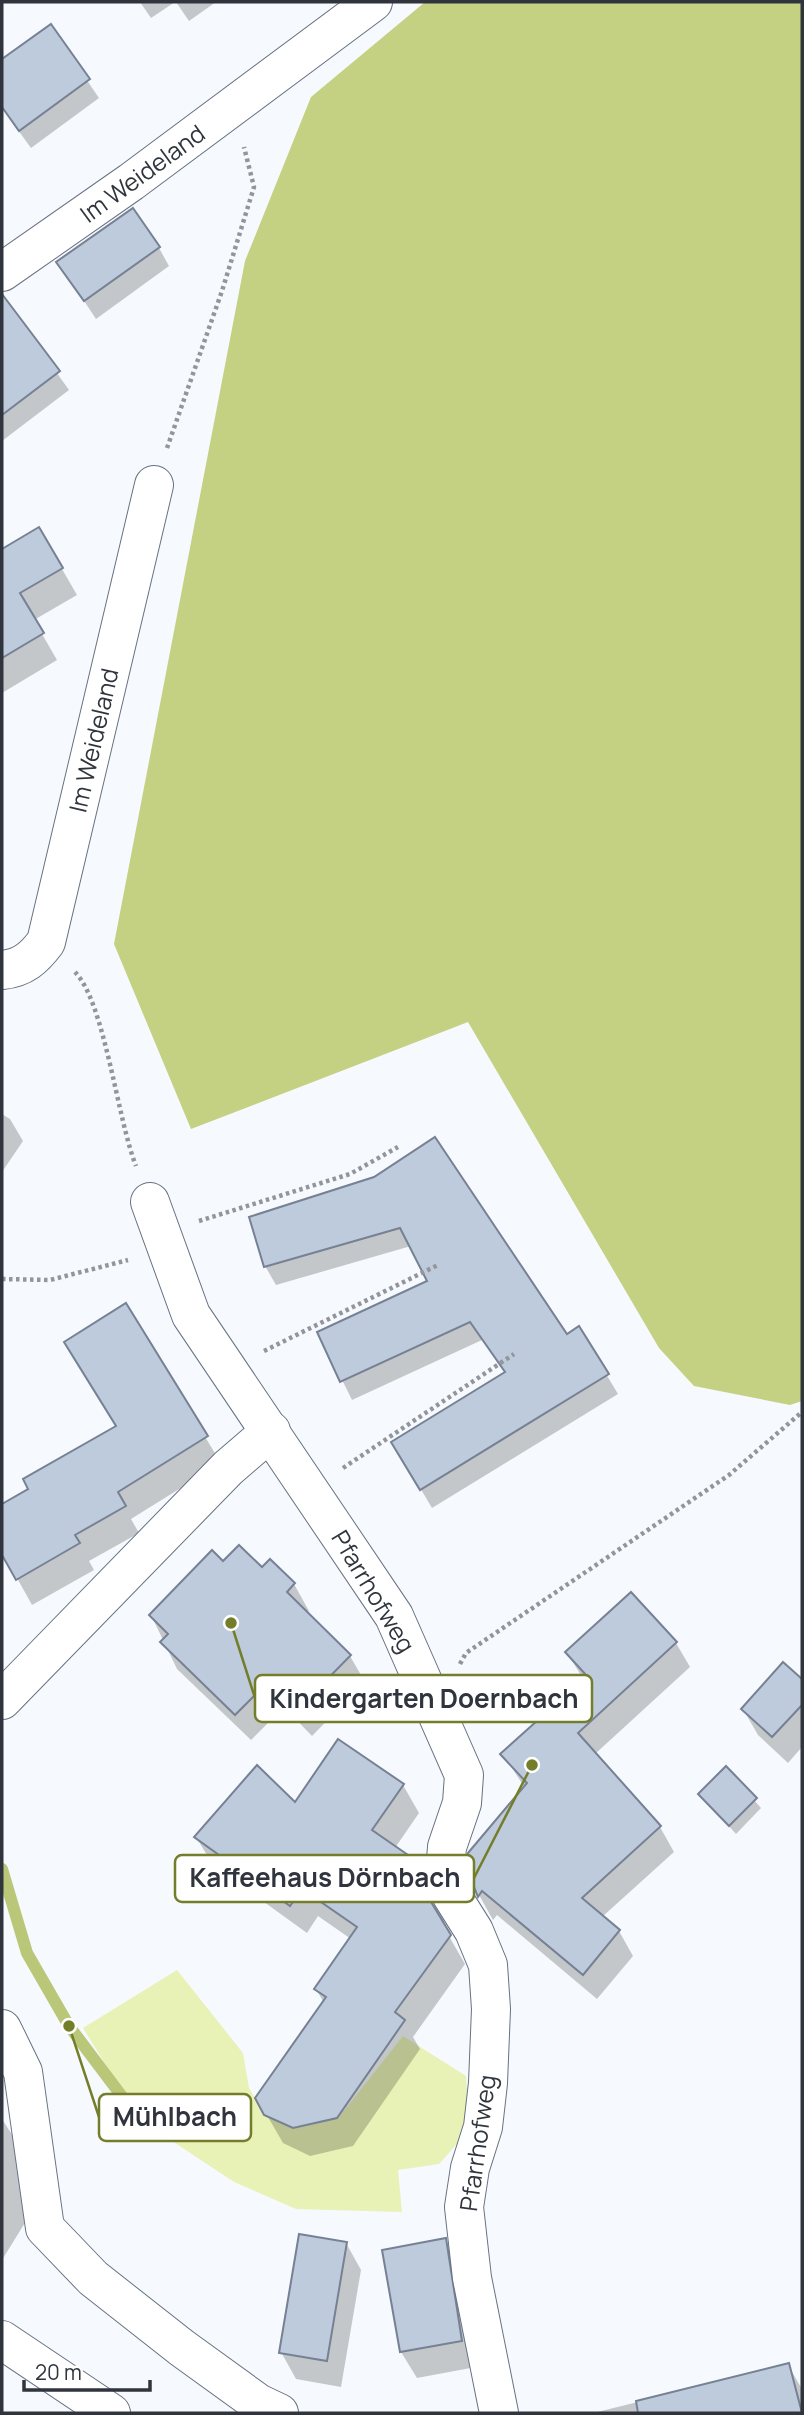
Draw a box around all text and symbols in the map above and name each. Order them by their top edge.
street label: Im Weideland [73,116,211,230]
street label: Im Weideland [60,665,126,815]
street label: Pfarrhofweg [324,1524,424,1658]
callout: Kindergarten Doernbach [255,1675,592,1722]
text: Kindergarten Doernbach [269,1680,579,1716]
callout: Kaffeehaus Dörnbach [175,1855,474,1902]
text: Kaffeehaus Dörnbach [189,1859,461,1895]
street label: Pfarrhofweg [451,2073,503,2213]
callout: Mühlbach [99,2094,251,2141]
text: Mühlbach [113,2098,237,2134]
scale bar [24,2348,150,2392]
text: 20 m [35,2358,82,2386]

